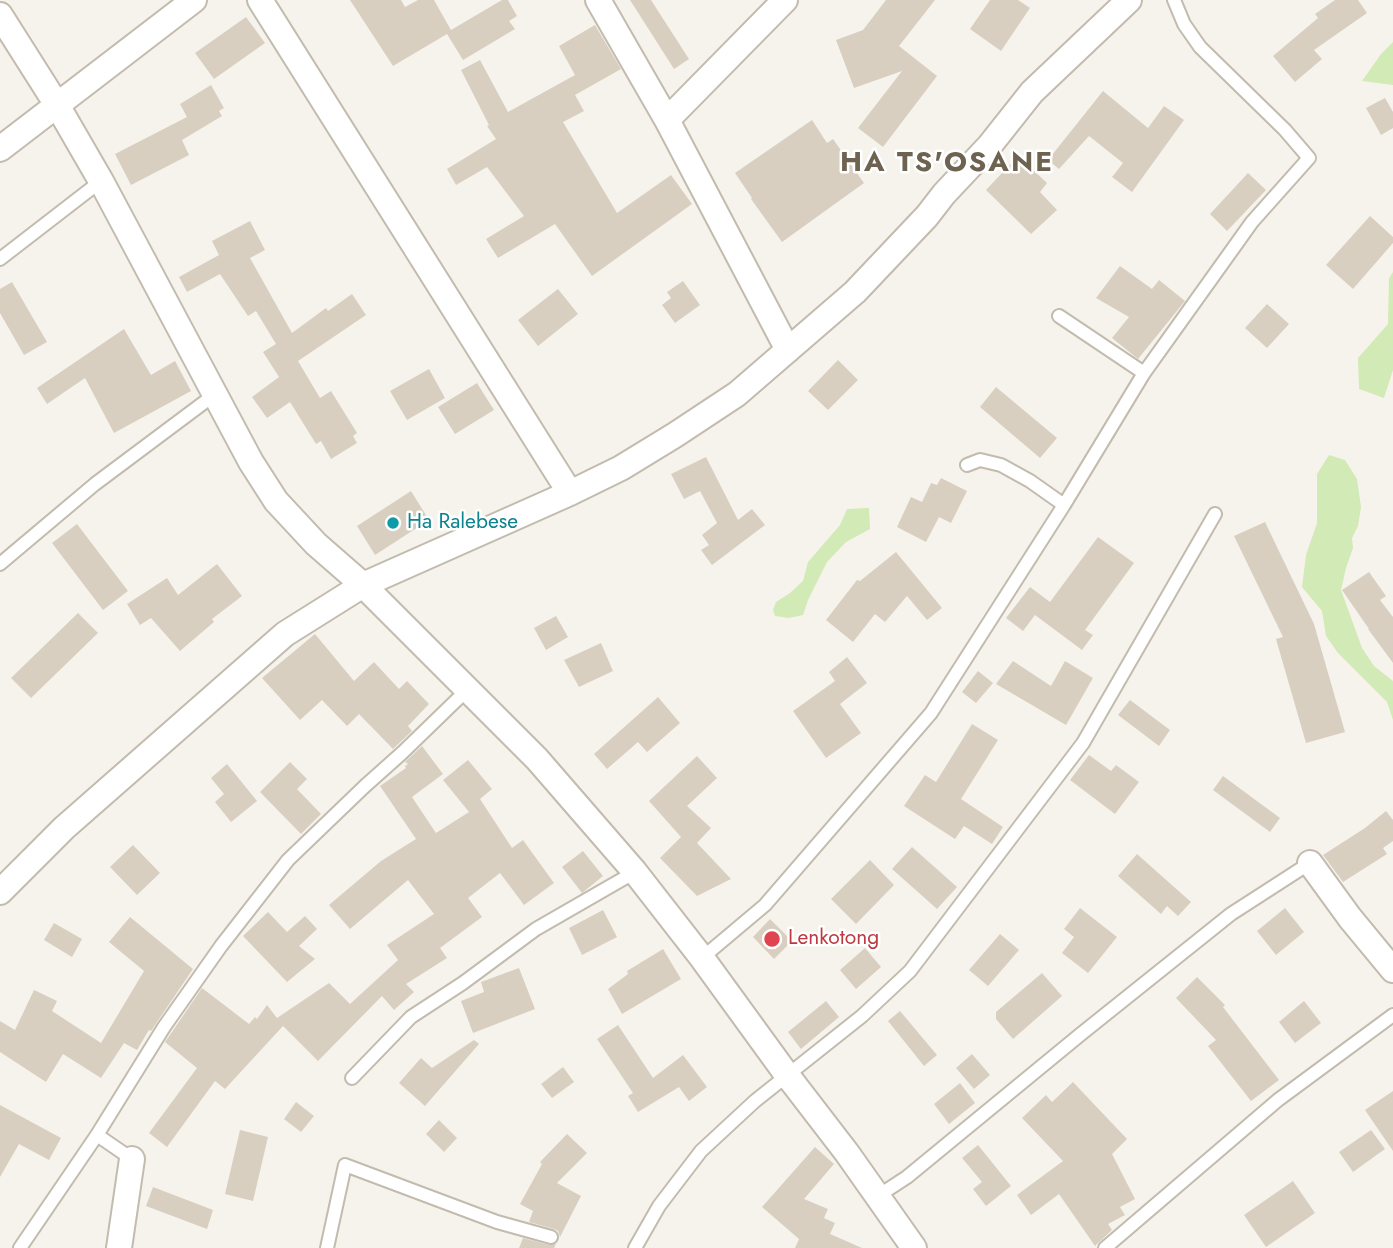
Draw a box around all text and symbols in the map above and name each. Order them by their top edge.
district label: HA TS'OSANE [841,147,1053,181]
place label: Ha Ralebese [407,510,518,536]
marker: Ha Ralebese [385,515,401,531]
place label: Lenkotong [788,926,879,952]
marker: Lenkotong [762,929,782,949]

